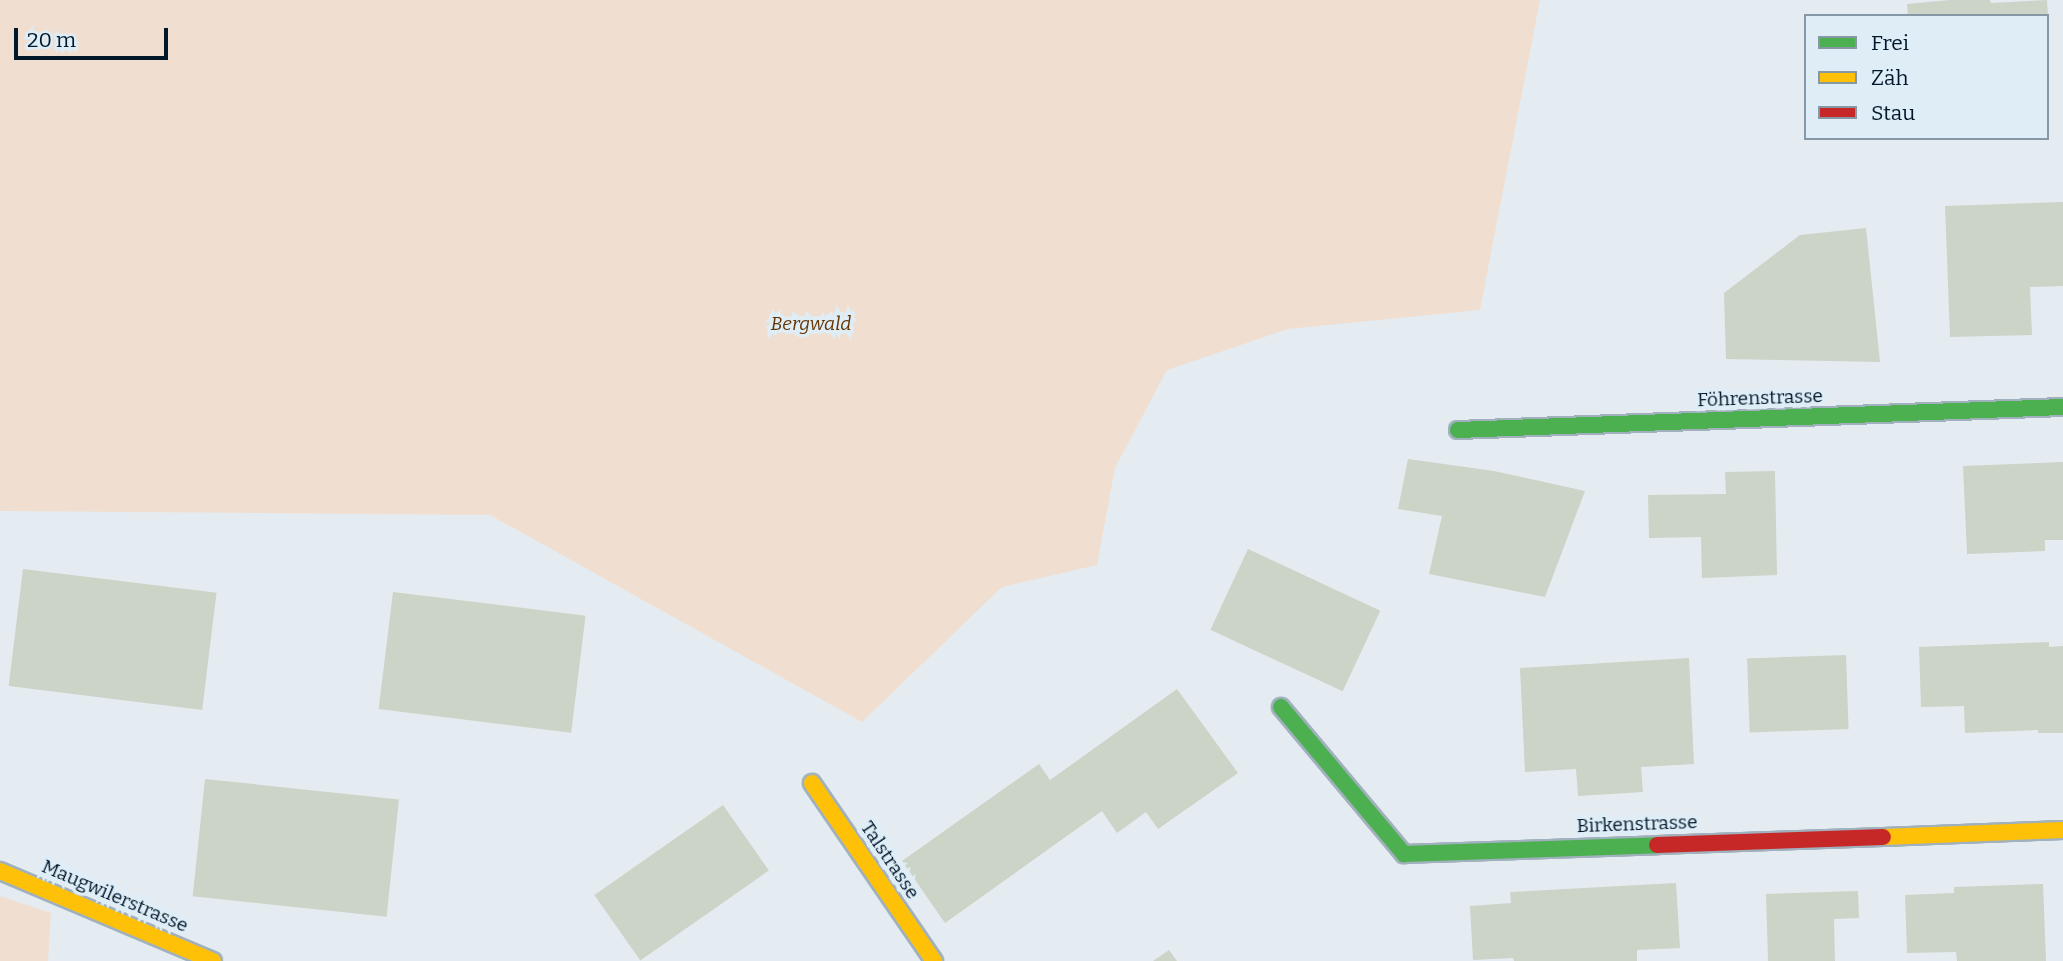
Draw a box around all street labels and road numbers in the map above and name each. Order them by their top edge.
street label: Föhrenstrasse [1697,384,1823,412]
street label: Birkenstrasse [1576,810,1698,838]
street label: Talstrasse [856,817,924,903]
street label: Maugwilerstrasse [38,855,192,937]

